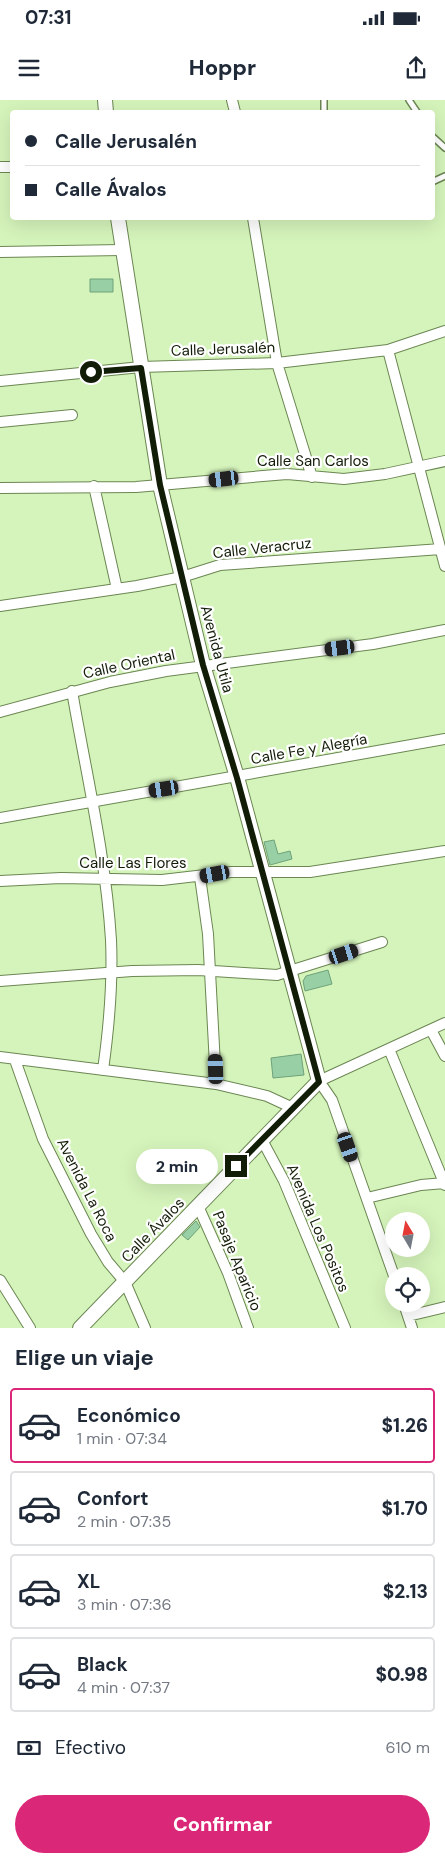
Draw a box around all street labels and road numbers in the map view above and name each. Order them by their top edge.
street label: Calle Jerusalén [170,337,276,361]
street label: Calle San Carlos [257,451,369,471]
street label: Calle Veracruz [212,533,312,563]
street label: Avenida Utila [196,603,238,695]
street label: Calle Oriental [81,645,177,683]
street label: Calle Fe y Alegría [249,729,369,769]
street label: Calle Las Flores [79,853,187,873]
street label: Avenida La Roca [52,1135,122,1245]
street label: Avenida Los Positos [282,1161,354,1295]
street label: Calle Ávalos [117,1193,189,1267]
street label: Pasaje Aparicio [208,1208,266,1314]

